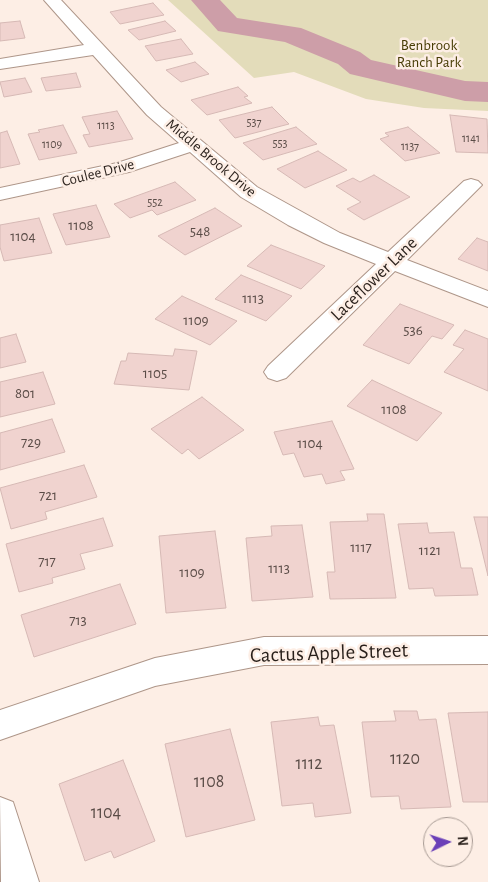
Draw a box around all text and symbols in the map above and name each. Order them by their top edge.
park label: Benbrook Ranch Park [397,36,461,71]
street label: Middle Brook Drive [162,115,260,201]
house number: 537 [247,115,261,129]
house number: 1113 [97,118,115,132]
house number: 1141 [462,131,480,145]
house number: 553 [273,136,287,150]
house number: 1109 [42,137,62,151]
house number: 1137 [401,139,419,153]
street label: Coulee Drive [60,155,136,191]
house number: 552 [147,195,163,209]
house number: 1108 [68,216,94,234]
house number: 548 [190,222,210,240]
house number: 1104 [10,227,36,245]
street label: Laceflower Lane [326,232,422,326]
house number: 1113 [242,289,264,307]
house number: 1109 [183,311,209,329]
house number: 536 [403,321,423,339]
house number: 1105 [143,364,167,382]
house number: 801 [15,384,35,402]
house number: 1108 [381,400,407,418]
house number: 729 [21,433,41,451]
house number: 1104 [297,434,323,452]
house number: 721 [39,486,57,504]
house number: 1117 [350,538,372,556]
house number: 1121 [419,541,441,559]
house number: 717 [38,552,56,570]
house number: 1113 [268,559,290,577]
house number: 1109 [179,563,205,581]
house number: 713 [69,611,87,629]
street label: Cactus Apple Street [250,638,408,668]
house number: 1120 [390,748,420,770]
house number: 1112 [296,753,322,775]
house number: 1108 [194,771,224,793]
house number: 1104 [91,802,121,824]
north arrow [423,817,473,867]
text: N [455,836,469,846]

